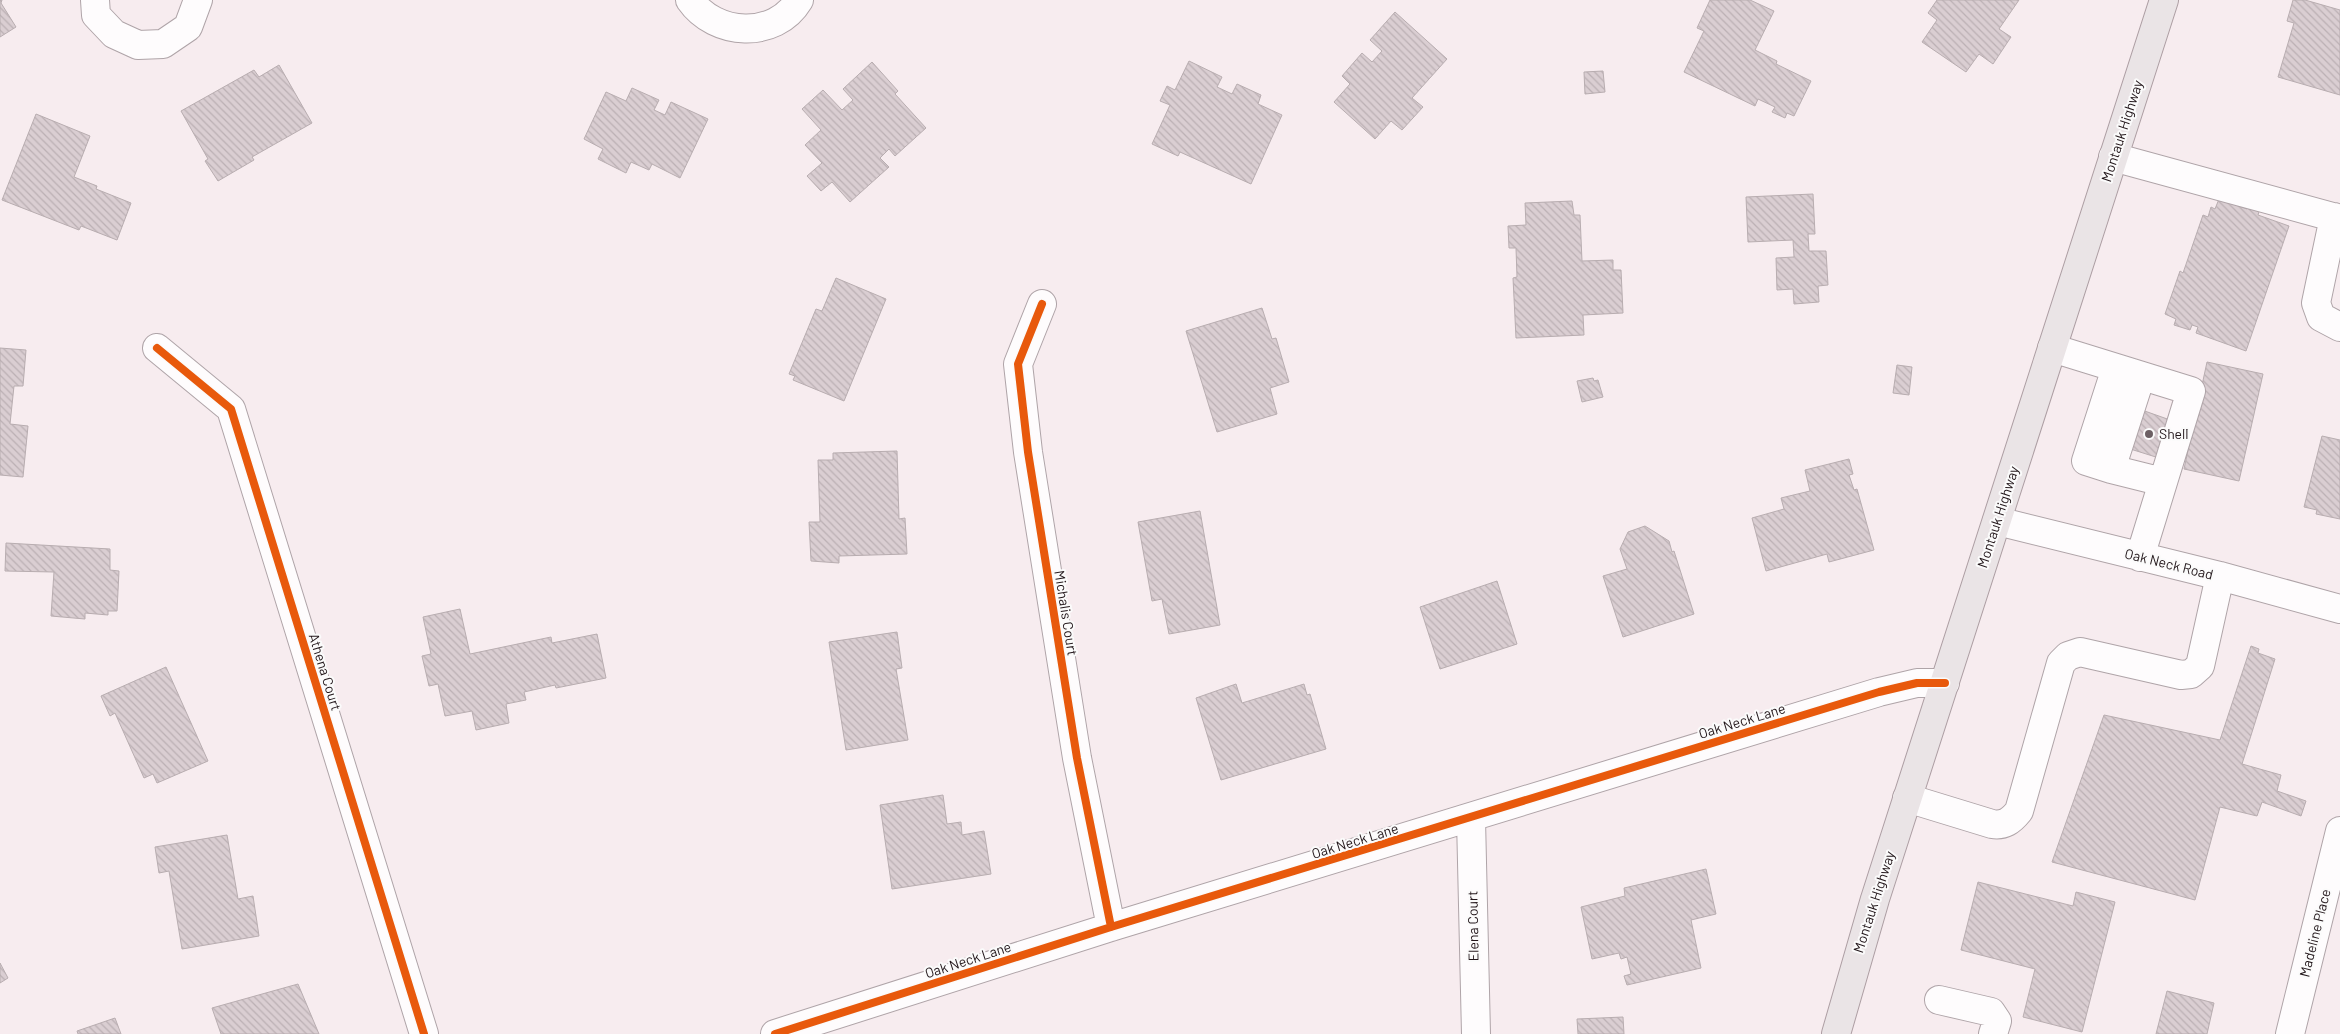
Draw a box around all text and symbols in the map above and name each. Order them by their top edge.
street label: Montauk Highway [2097,77,2146,184]
place label: Shell [2159,425,2189,442]
marker: Shell [2143,428,2155,440]
street label: Montauk Highway [1973,463,2022,570]
street label: Oak Neck Road [2123,544,2215,583]
street label: Michalis Court [1051,569,1082,657]
street label: Athena Court [306,631,345,713]
street label: Oak Neck Lane [1697,699,1787,742]
street label: Oak Neck Lane [1310,819,1400,862]
street label: Montauk Highway [1849,848,1898,955]
street label: Madeline Place [2295,887,2334,979]
street label: Elena Court [1463,891,1482,961]
street label: Oak Neck Lane [923,938,1013,981]

